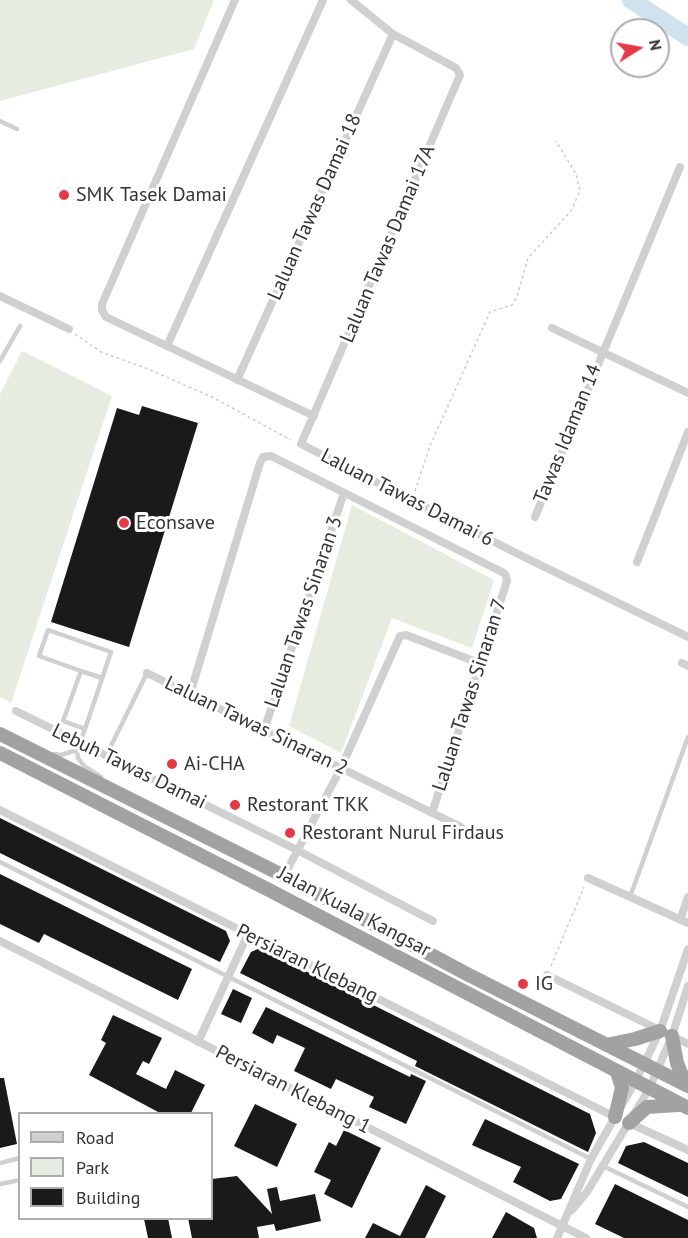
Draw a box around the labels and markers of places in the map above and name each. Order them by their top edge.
place label: SMK Tasek Damai [76,183,227,207]
marker: SMK Tasek Damai [57,188,71,202]
place label: Econsave [136,511,215,535]
marker: Econsave [117,516,131,530]
place label: Ai-CHA [184,752,245,776]
marker: Ai-CHA [165,757,179,771]
place label: Restorant TKK [247,793,369,817]
marker: Restorant TKK [228,798,242,812]
place label: Restorant Nurul Firdaus [302,821,504,845]
marker: Restorant Nurul Firdaus [283,826,297,840]
place label: IG [535,972,553,996]
marker: IG [516,977,530,991]

